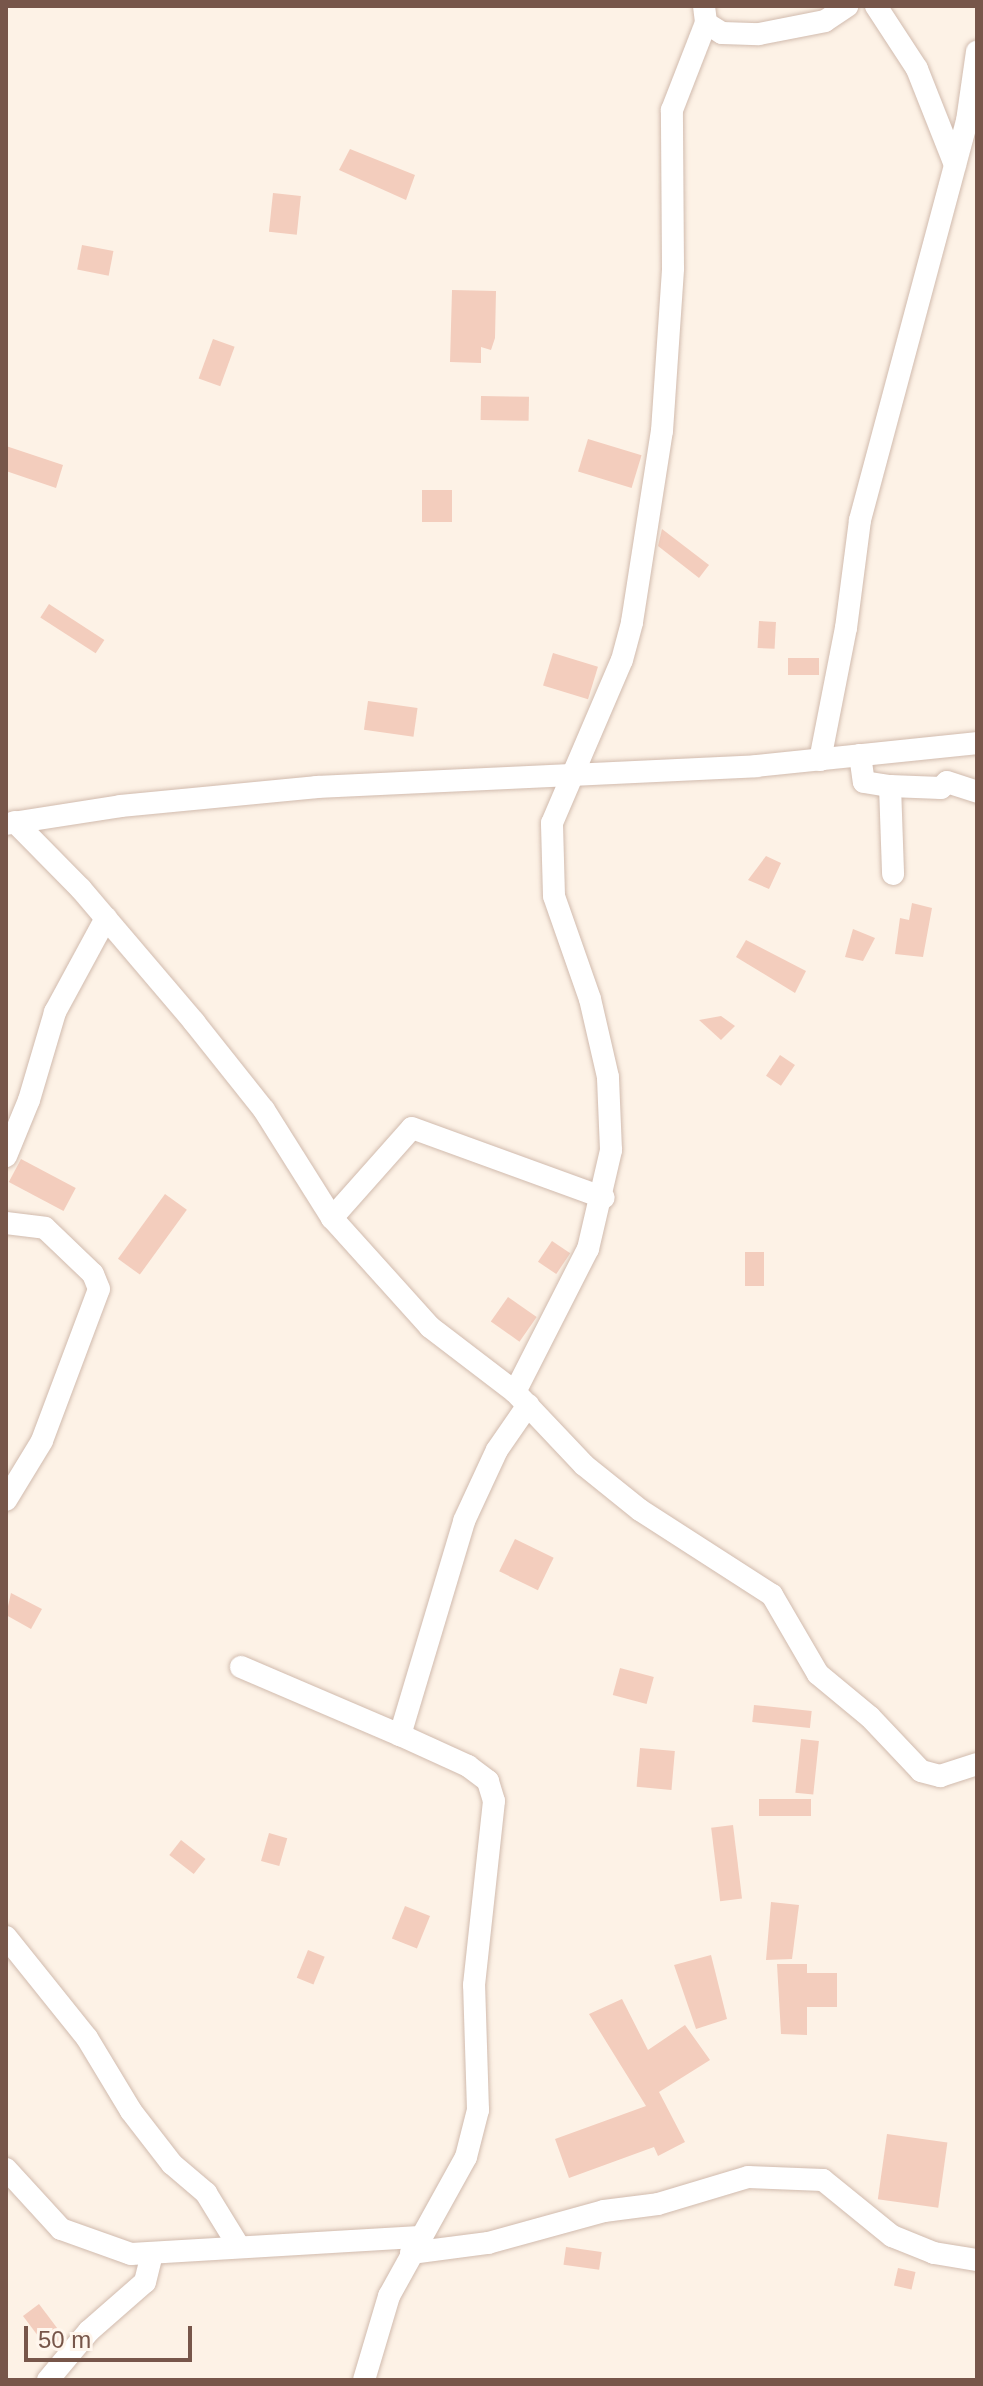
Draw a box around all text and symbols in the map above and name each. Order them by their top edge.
scale bar [28,2310,196,2360]
text: 50 m [38,2326,91,2353]

